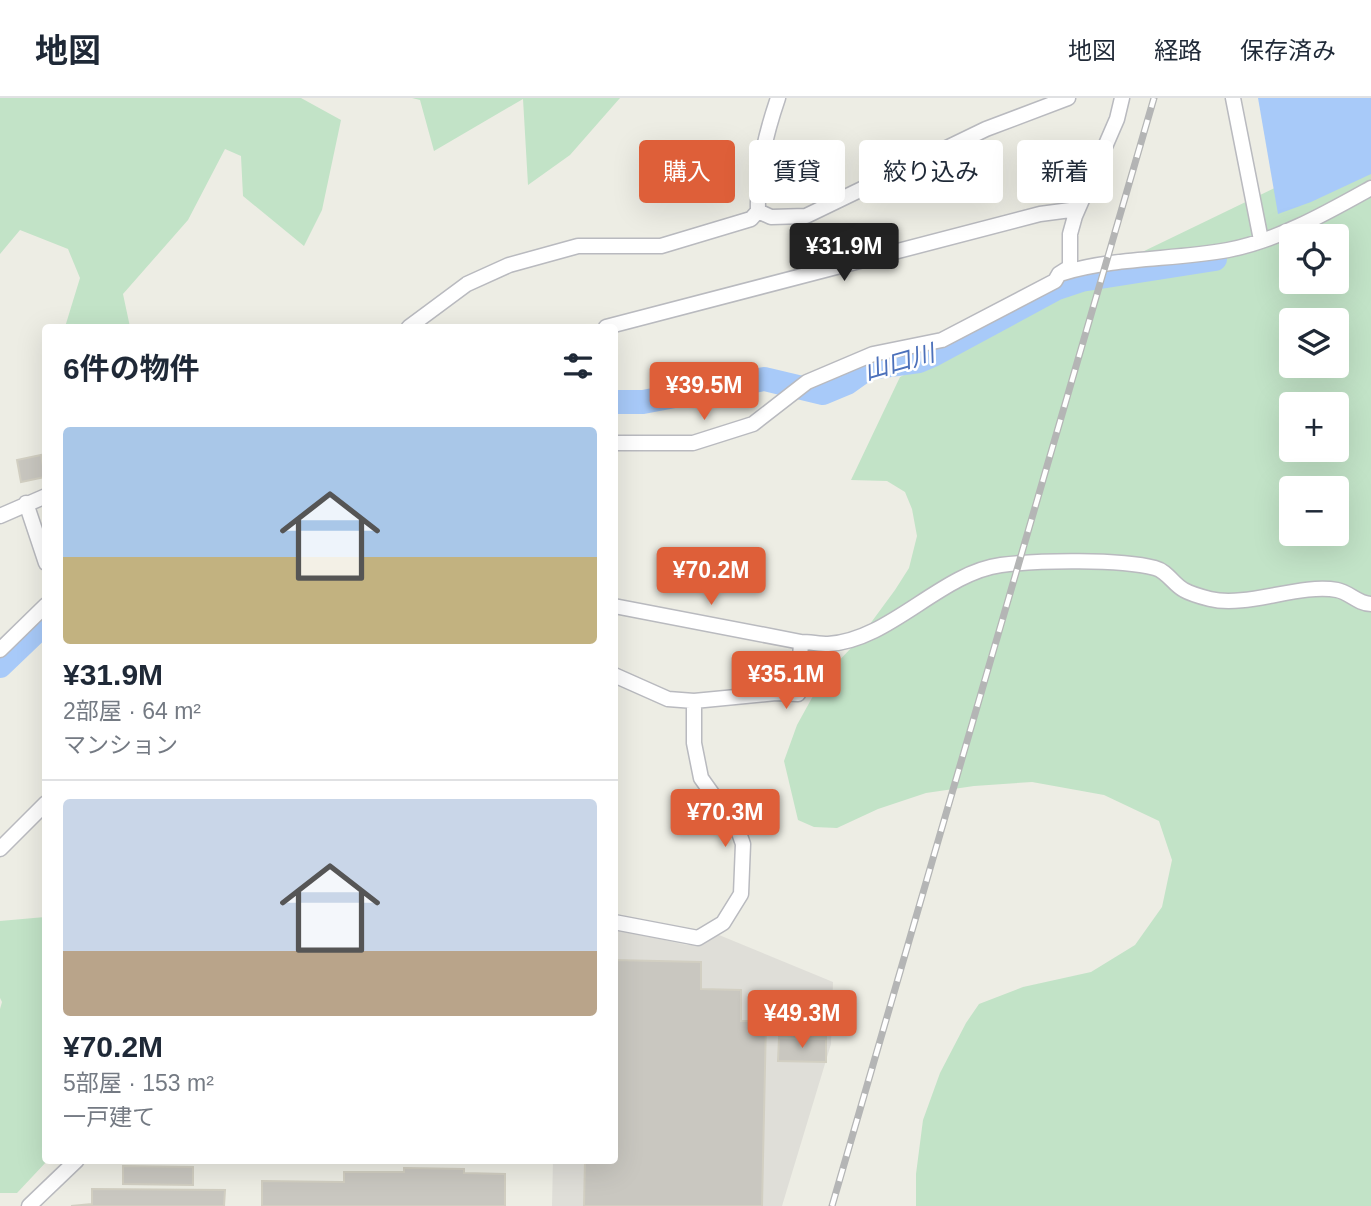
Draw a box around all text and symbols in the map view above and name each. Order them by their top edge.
text: 地図 [35,32,101,69]
text: 地図 [1068,37,1116,64]
text: 経路 [1154,37,1202,64]
text: 保存済み [1240,37,1336,64]
chip: 購入 [639,140,735,203]
chip: 賃貸 [749,140,845,203]
chip: 絞り込み [859,140,1003,203]
chip: 新着 [1017,140,1113,203]
pin: ¥31.9M [787,223,901,283]
map controls [1279,224,1349,546]
button: locate [1279,224,1349,294]
text: ¥31.9M [806,233,882,259]
button: layers [1279,308,1349,378]
water label: 山口川 [861,338,940,385]
icon: filters [559,347,597,385]
text: 6件の物件 [63,352,200,385]
pin: ¥39.5M [647,362,761,422]
text: ¥39.5M [666,372,742,398]
button: + [1279,392,1349,462]
icon: home [267,473,393,599]
button: − [1279,476,1349,546]
pin: ¥70.2M [654,547,768,607]
text: ¥70.2M [673,557,749,583]
pin: ¥35.1M [729,652,843,711]
text: ¥31.9M [63,658,163,691]
text: ¥35.1M [748,661,824,687]
text: 2部屋 · 64 m² [63,698,201,724]
text: マンション [63,732,178,758]
pin: ¥70.3M [668,790,782,849]
text: ¥70.3M [687,799,763,825]
icon: home [267,845,393,971]
pin: ¥49.3M [745,990,859,1050]
text: ¥49.3M [764,1000,840,1026]
text: ¥70.2M [63,1030,163,1063]
text: 5部屋 · 153 m² [63,1070,214,1096]
text: 一戸建て [63,1104,155,1130]

